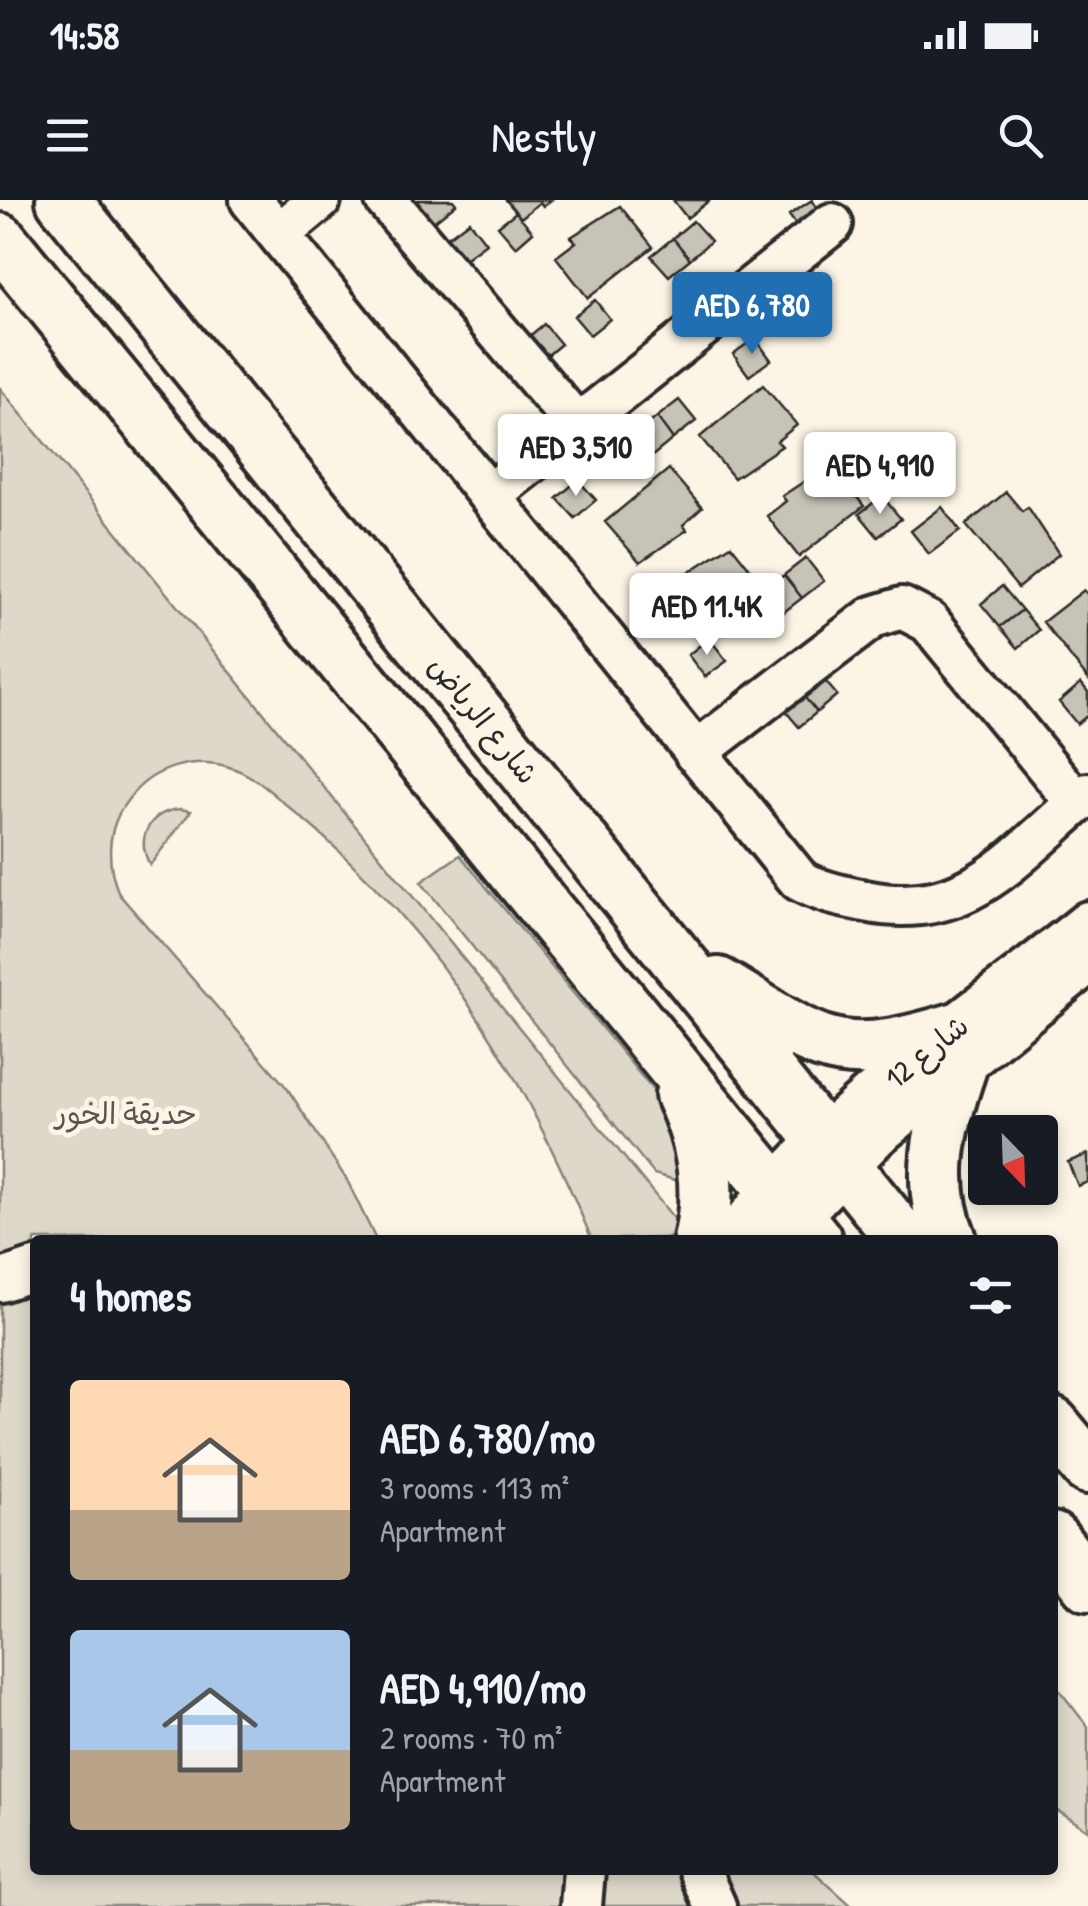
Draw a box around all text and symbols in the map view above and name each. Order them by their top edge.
text: 14:58 [50,9,119,61]
text: Nestly [491,105,597,166]
icon: menu [40,108,95,163]
icon: search [993,108,1048,163]
pin: AED 6,780 [638,272,866,357]
text: AED 6,780 [694,283,810,326]
pin: AED 3,510 [462,414,690,499]
text: AED 3,510 [520,425,632,468]
pin: AED 4,910 [766,432,994,517]
text: AED 4,910 [826,443,934,486]
pin: AED 11.4K [593,573,821,658]
text: AED 11.4K [651,584,763,627]
street label: شارع الرياض [418,647,548,793]
street label: شارع 12 [876,1005,978,1099]
park label: حديقة الخور [52,1093,197,1133]
north arrow [968,1115,1058,1205]
map controls [968,1115,1058,1205]
text: 4 homes [70,1267,191,1324]
icon: filters [963,1268,1018,1323]
text: AED 6,780/mo [380,1409,595,1466]
icon: home [150,1420,270,1540]
text: 3 rooms · 113 m² [380,1466,569,1509]
text: Apartment [380,1509,505,1552]
text: AED 4,910/mo [380,1659,586,1716]
icon: home [150,1670,270,1790]
text: 2 rooms · 70 m² [380,1716,562,1759]
text: Apartment [380,1759,505,1802]

